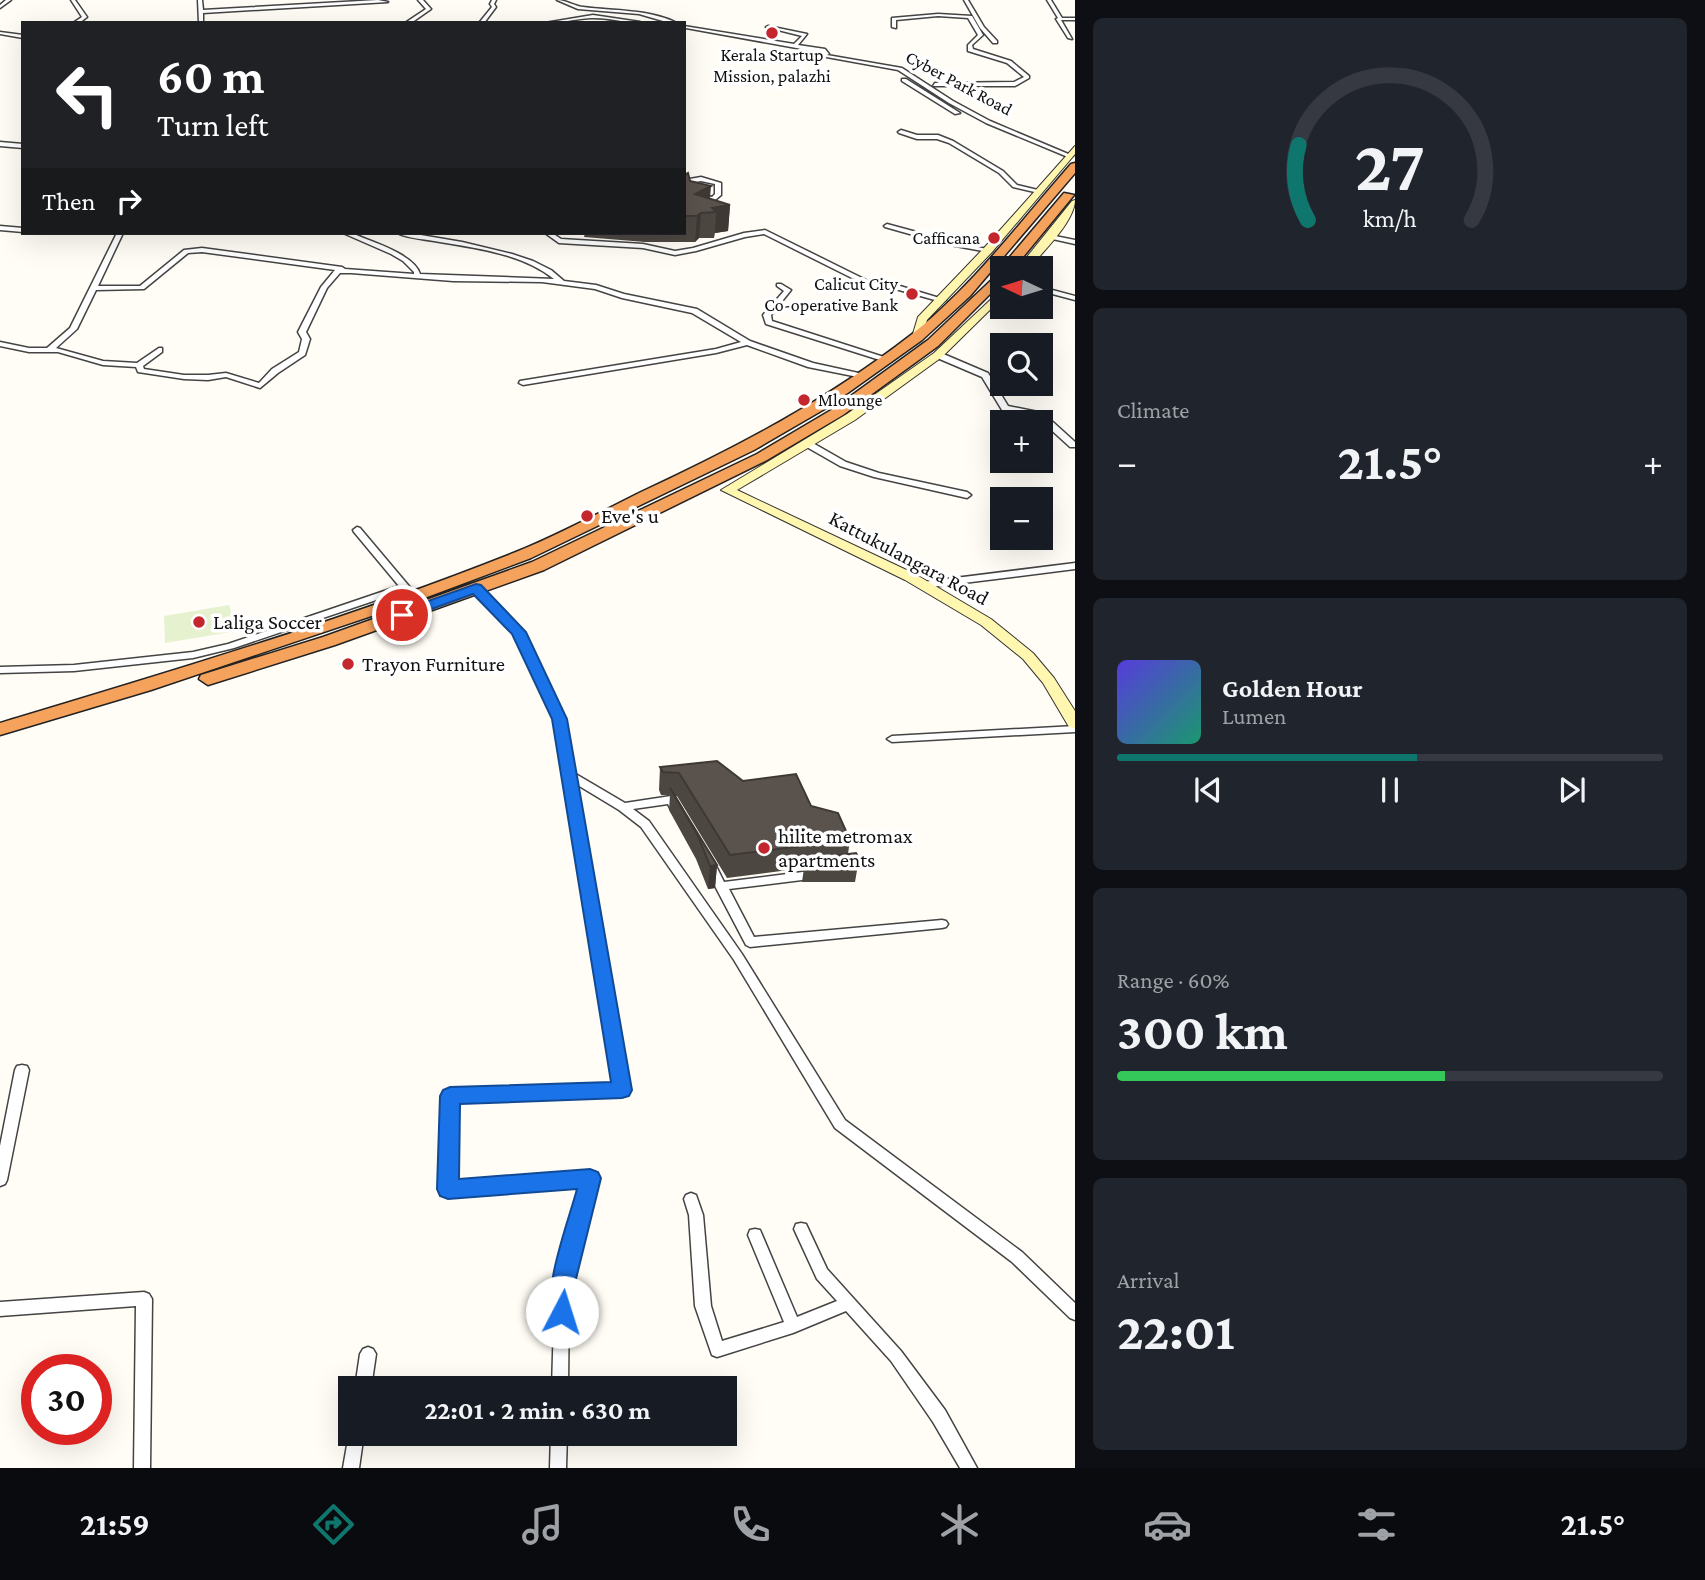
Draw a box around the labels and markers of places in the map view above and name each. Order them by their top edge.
marker: Kerala Startup Mission, palazhi [764,25,780,41]
place label: Kerala Startup Mission, palazhi [713,45,831,86]
place label: Cafficana [912,228,980,248]
marker: Cafficana [986,230,1002,246]
place label: Calicut City Co-operative Bank [764,274,899,315]
marker: Calicut City Co-operative Bank [904,286,920,302]
place label: Mlounge [818,390,882,410]
marker: Mlounge [796,392,812,408]
place label: Eve's u [601,504,659,528]
marker: Eve's u [579,508,595,524]
pin [372,585,432,645]
place label: Laliga Soccer [213,610,323,634]
marker: Laliga Soccer [191,614,207,630]
place label: Trayon Furniture [362,652,505,676]
marker: Trayon Furniture [340,656,356,672]
place label: hilite metromax apartments [778,824,913,872]
marker: hilite metromax apartments [756,840,772,856]

